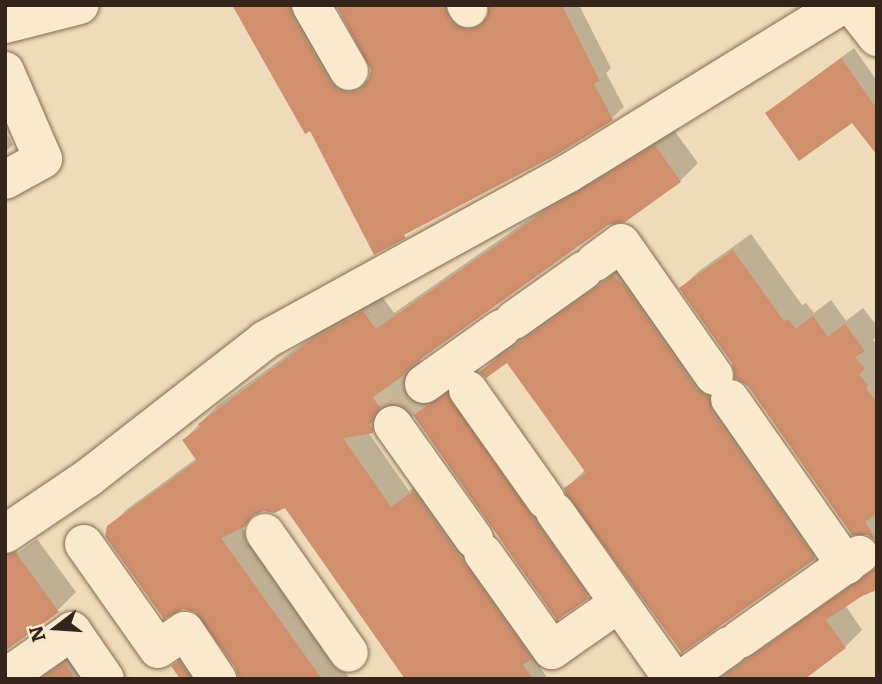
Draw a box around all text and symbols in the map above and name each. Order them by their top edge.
north arrow [21,593,91,663]
text: N [20,622,52,646]

